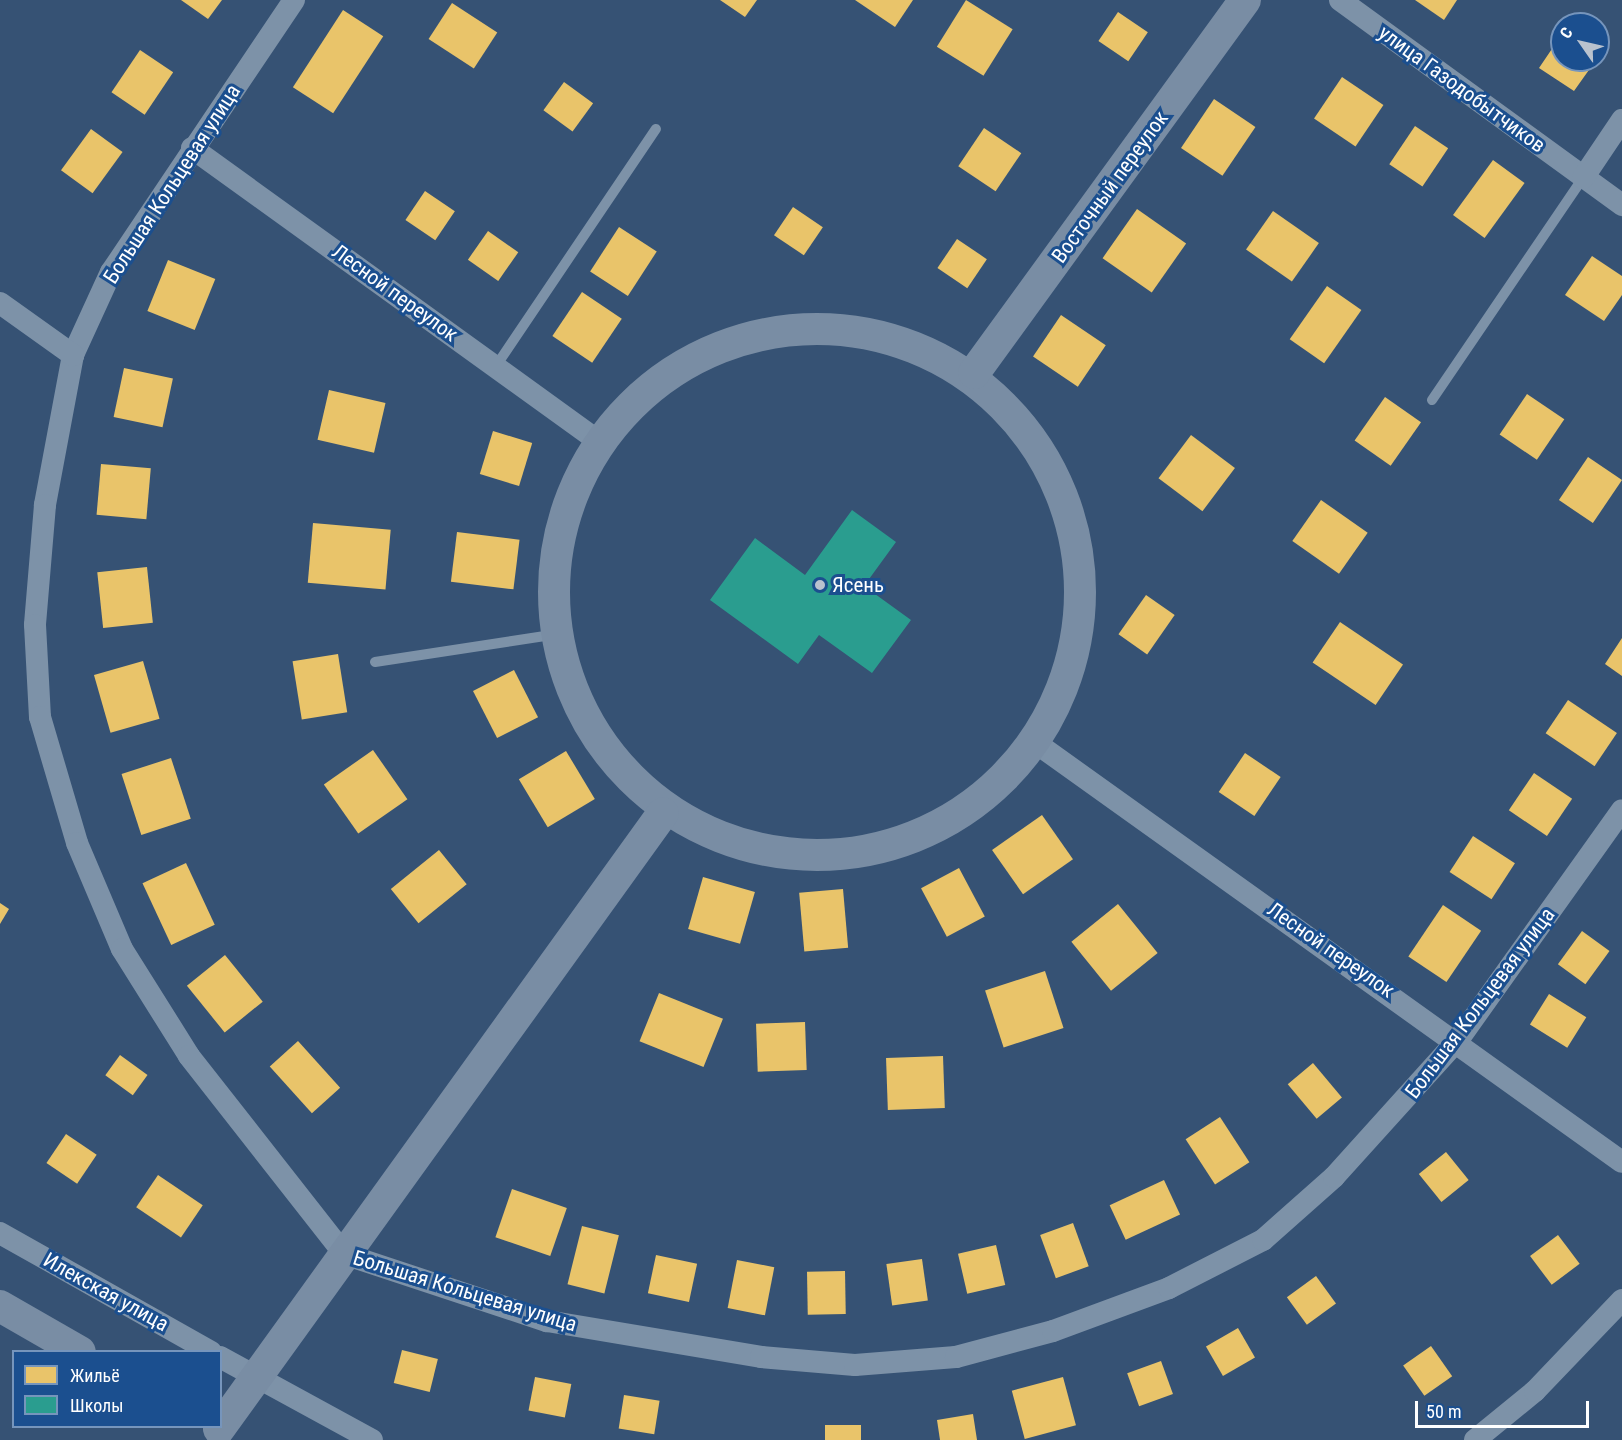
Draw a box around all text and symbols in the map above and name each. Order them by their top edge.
north arrow [1550,12,1610,72]
street label: улица Газодобытчиков [1374,20,1550,158]
text: С [1556,24,1577,42]
street label: Большая Кольцевая улица [98,80,246,288]
street label: Восточный переулок [1046,106,1174,268]
street label: Лесной переулок [327,239,463,347]
place label: Ясень [832,572,884,598]
marker: Ясень [813,578,827,592]
street label: Лесной переулок [1263,897,1399,1003]
street label: Большая Кольцевая улица [1400,903,1560,1103]
street label: Большая Кольцевая улица [350,1245,580,1337]
street label: Илекская улица [39,1247,173,1337]
legend [12,1350,222,1428]
text: Жильё [70,1365,120,1386]
scale bar [1418,1389,1592,1427]
text: Школы [70,1395,123,1416]
text: 50 m [1426,1401,1461,1422]

